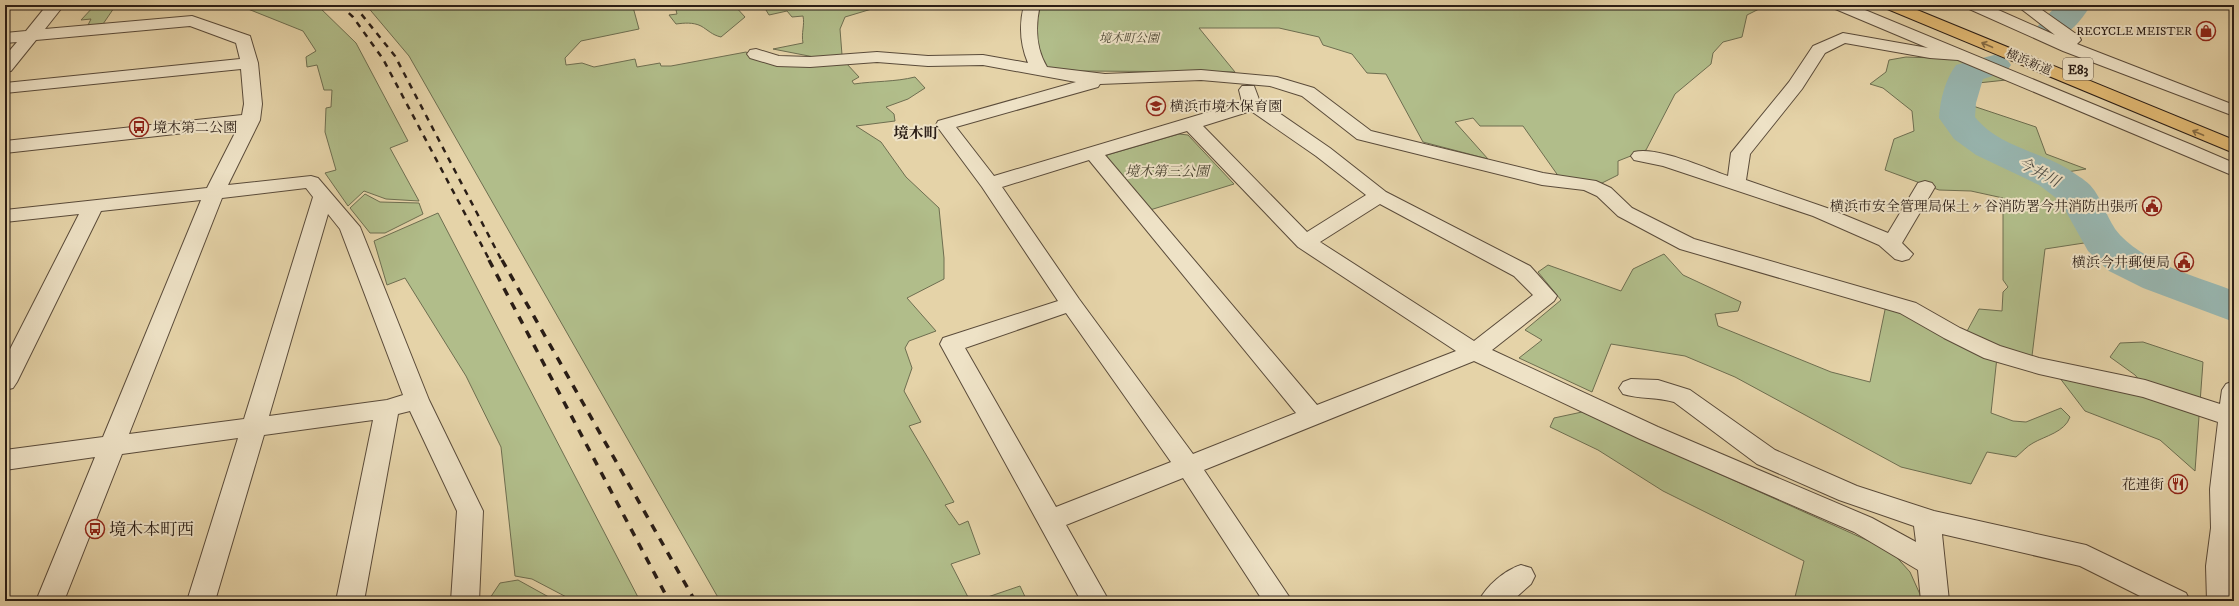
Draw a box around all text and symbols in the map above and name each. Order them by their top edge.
shop icon: RECYCLE MEISTER [2195,20,2217,42]
place label: RECYCLE MEISTER [2076,24,2192,39]
park label: 境木町公園 [1099,31,1161,46]
one-way arrow [1982,41,1994,48]
street label: 横浜新道 [2004,46,2054,79]
road number: E83 [2063,58,2093,80]
school or university icon: 横浜市境木保育園 [1145,95,1167,117]
place label: 横浜市境木保育園 [1170,98,1282,116]
bus stop icon: 境木第二公園 [128,116,150,138]
place label: 境木第二公園 [153,119,237,137]
district label: 境木町 [893,124,939,143]
one-way arrow [2192,129,2204,136]
water label: 今井川 [2014,153,2065,192]
park label: 境木第三公園 [1125,163,1211,181]
public building icon: 横浜市安全管理局保土ヶ谷消防署今井消防出張所 [2141,195,2163,217]
place label: 横浜市安全管理局保土ヶ谷消防署今井消防出張所 [1830,198,2138,216]
public building icon: 横浜今井郵便局 [2173,251,2195,273]
place label: 横浜今井郵便局 [2072,254,2170,272]
restaurant icon: 花連街 [2167,473,2189,495]
place label: 花連街 [2122,476,2164,494]
bus stop icon: 境木本町西 [84,518,106,540]
place label: 境木本町西 [109,519,194,541]

